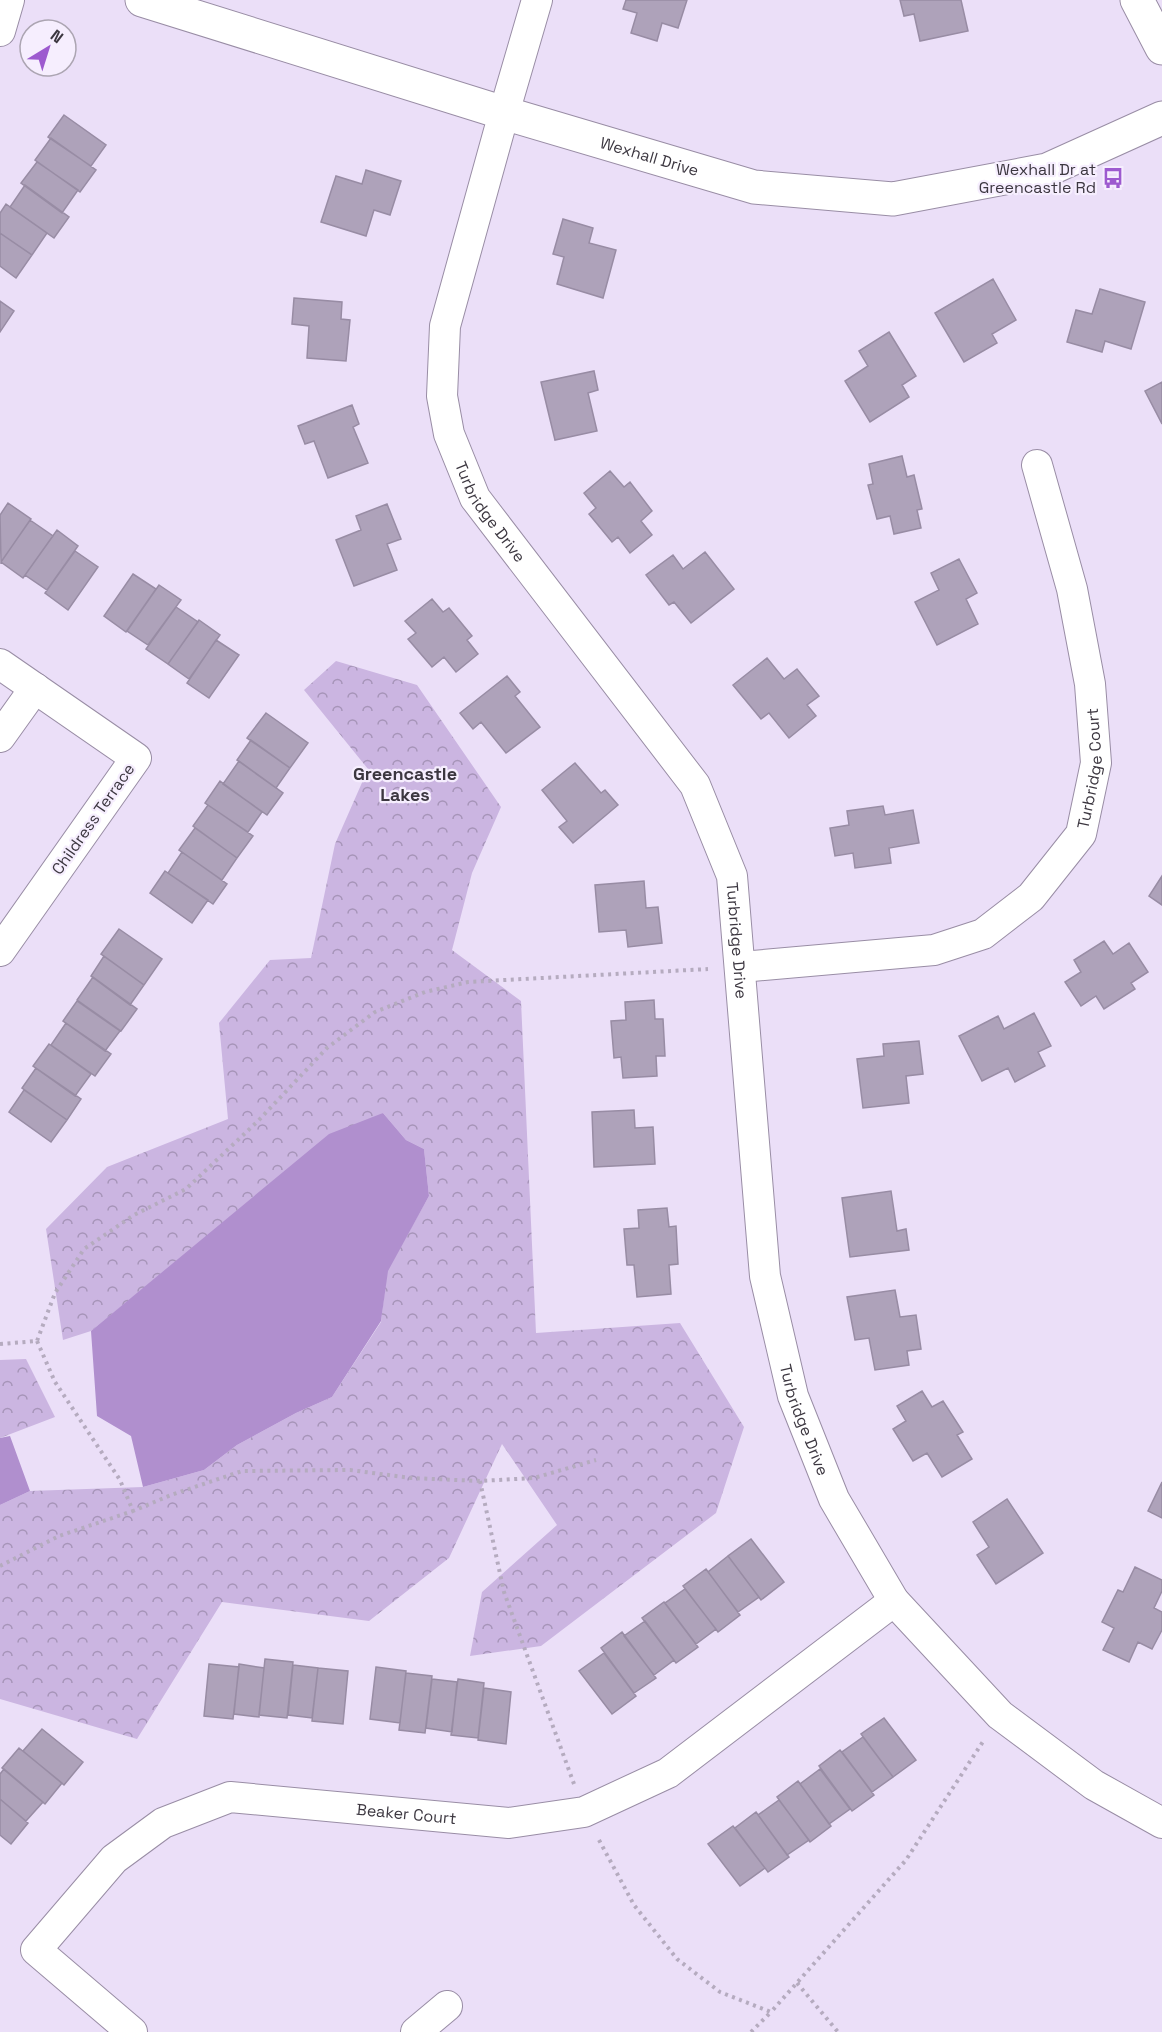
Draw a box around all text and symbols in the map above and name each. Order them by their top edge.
north arrow [18,18,78,78]
text: N [46,25,68,48]
street label: Wexhall Drive [598,132,701,181]
place label: Wexhall Dr at Greencastle Rd [979,159,1096,198]
bus stop icon: Wexhall Dr at Greencastle Rd [1101,166,1125,190]
street label: Turbridge Drive [451,458,531,566]
street label: Turbridge Court [1072,707,1107,831]
street label: Childress Terrace [47,759,139,879]
district label: Greencastle Lakes [353,762,457,806]
street label: Turbridge Drive [722,881,753,1000]
street label: Turbridge Drive [775,1362,834,1478]
street label: Beaker Court [355,1798,457,1829]

